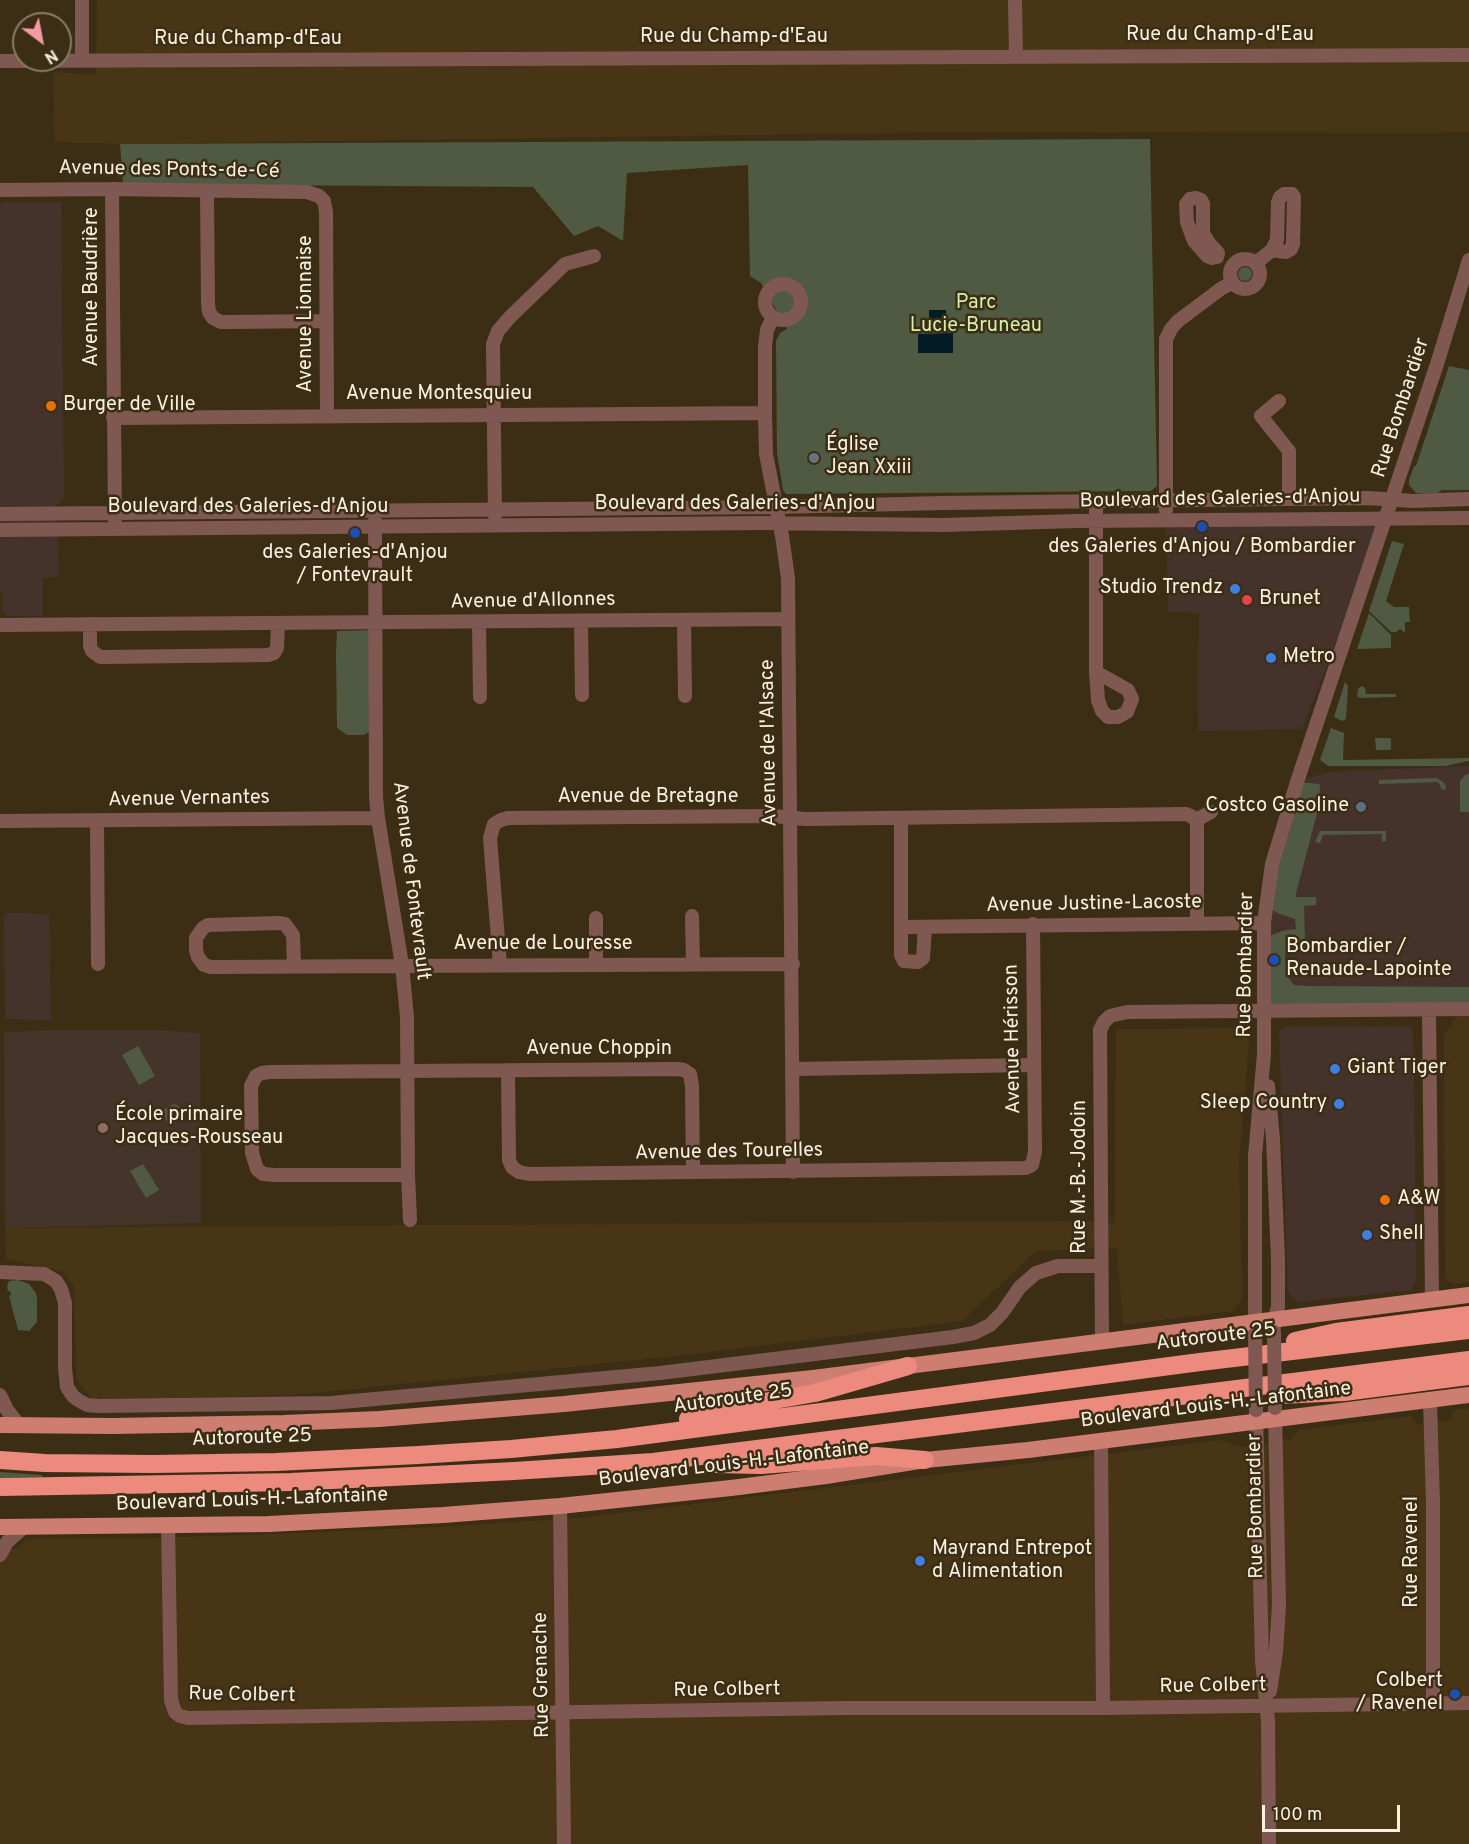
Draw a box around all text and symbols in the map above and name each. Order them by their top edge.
north arrow [12,12,72,72]
street label: Rue du Champ-d'Eau [1126,24,1314,48]
street label: Rue du Champ-d'Eau [640,26,828,50]
street label: Rue du Champ-d'Eau [154,28,342,52]
text: N [40,44,61,67]
street label: Avenue des Ponts-de-Cé [58,157,280,185]
street label: Avenue Baudrière [81,207,105,367]
street label: Avenue Lionnaise [295,235,319,393]
park label: Parc Lucie-Bruneau [910,292,1042,339]
street label: Rue Bombardier [1368,335,1436,481]
street label: Avenue Montesquieu [346,383,532,407]
place label: Burger de Ville [63,394,195,418]
marker: Burger de Ville [44,399,58,413]
place label: Église Jean Xxiii [826,434,912,481]
marker: Église Jean Xxiii [807,451,821,465]
street label: Boulevard des Galeries-d'Anjou [1079,486,1361,514]
street label: Boulevard des Galeries-d'Anjou [595,493,875,517]
street label: Boulevard des Galeries-d'Anjou [108,496,388,520]
marker: des Galeries d'Anjou / Bombardier [1195,520,1209,534]
marker: des Galeries-d'Anjou / Fontevrault [348,526,362,540]
place label: des Galeries d'Anjou / Bombardier [1048,536,1356,560]
place label: des Galeries-d'Anjou / Fontevrault [262,542,448,589]
place label: Studio Trendz [1100,577,1223,601]
marker: Studio Trendz [1228,582,1242,596]
place label: Brunet [1259,588,1321,612]
street label: Avenue d'Allonnes [450,589,616,615]
marker: Brunet [1240,593,1254,607]
place label: Metro [1283,646,1335,670]
marker: Metro [1264,651,1278,665]
street label: Avenue de l'Alsace [757,659,783,827]
street label: Avenue de Fontevrault [386,780,434,982]
street label: Avenue de Bretagne [557,786,739,810]
street label: Avenue Vernantes [108,787,270,813]
place label: Costco Gasoline [1205,795,1349,819]
marker: Costco Gasoline [1354,800,1368,814]
street label: Avenue Justine-Lacoste [986,891,1202,919]
street label: Rue Bombardier [1234,892,1260,1038]
street label: Avenue de Louresse [453,933,633,957]
place label: Bombardier / Renaude-Lapointe [1286,936,1452,983]
marker: Bombardier / Renaude-Lapointe [1267,953,1281,967]
street label: Avenue Hérisson [1001,964,1027,1114]
street label: Avenue Choppin [526,1038,672,1062]
place label: Giant Tiger [1347,1057,1446,1081]
marker: Giant Tiger [1328,1062,1342,1076]
place label: Sleep Country [1200,1092,1327,1116]
marker: Sleep Country [1332,1097,1346,1111]
street label: Rue M.-B.-Jodoin [1069,1100,1093,1254]
place label: École primaire Jacques-Rousseau [115,1104,283,1151]
marker: École primaire Jacques-Rousseau [96,1121,110,1135]
street label: Avenue des Tourelles [635,1139,823,1167]
place label: A&W [1397,1188,1441,1212]
marker: A&W [1378,1193,1392,1207]
place label: Shell [1379,1223,1424,1247]
marker: Shell [1360,1228,1374,1242]
street label: Autoroute 25 [1155,1319,1277,1357]
street label: Boulevard Louis-H.-Lafontaine [1079,1377,1353,1435]
street label: Autoroute 25 [672,1380,794,1420]
street label: Autoroute 25 [191,1425,313,1453]
street label: Rue Bombardier [1244,1433,1270,1579]
street label: Boulevard Louis-H.-Lafontaine [597,1436,871,1494]
street label: Boulevard Louis-H.-Lafontaine [116,1484,388,1518]
street label: Rue Ravenel [1401,1496,1425,1608]
place label: Mayrand Entrepot d Alimentation [932,1538,1092,1585]
marker: Mayrand Entrepot d Alimentation [913,1554,927,1568]
street label: Rue Grenache [530,1612,556,1738]
place label: Colbert / Ravenel [1356,1670,1443,1717]
street label: Rue Colbert [1159,1674,1267,1700]
street label: Rue Colbert [673,1678,781,1704]
street label: Rue Colbert [188,1683,296,1709]
marker: Colbert / Ravenel [1448,1687,1462,1701]
scale bar [1265,1793,1403,1831]
text: 100 m [1273,1804,1322,1827]

